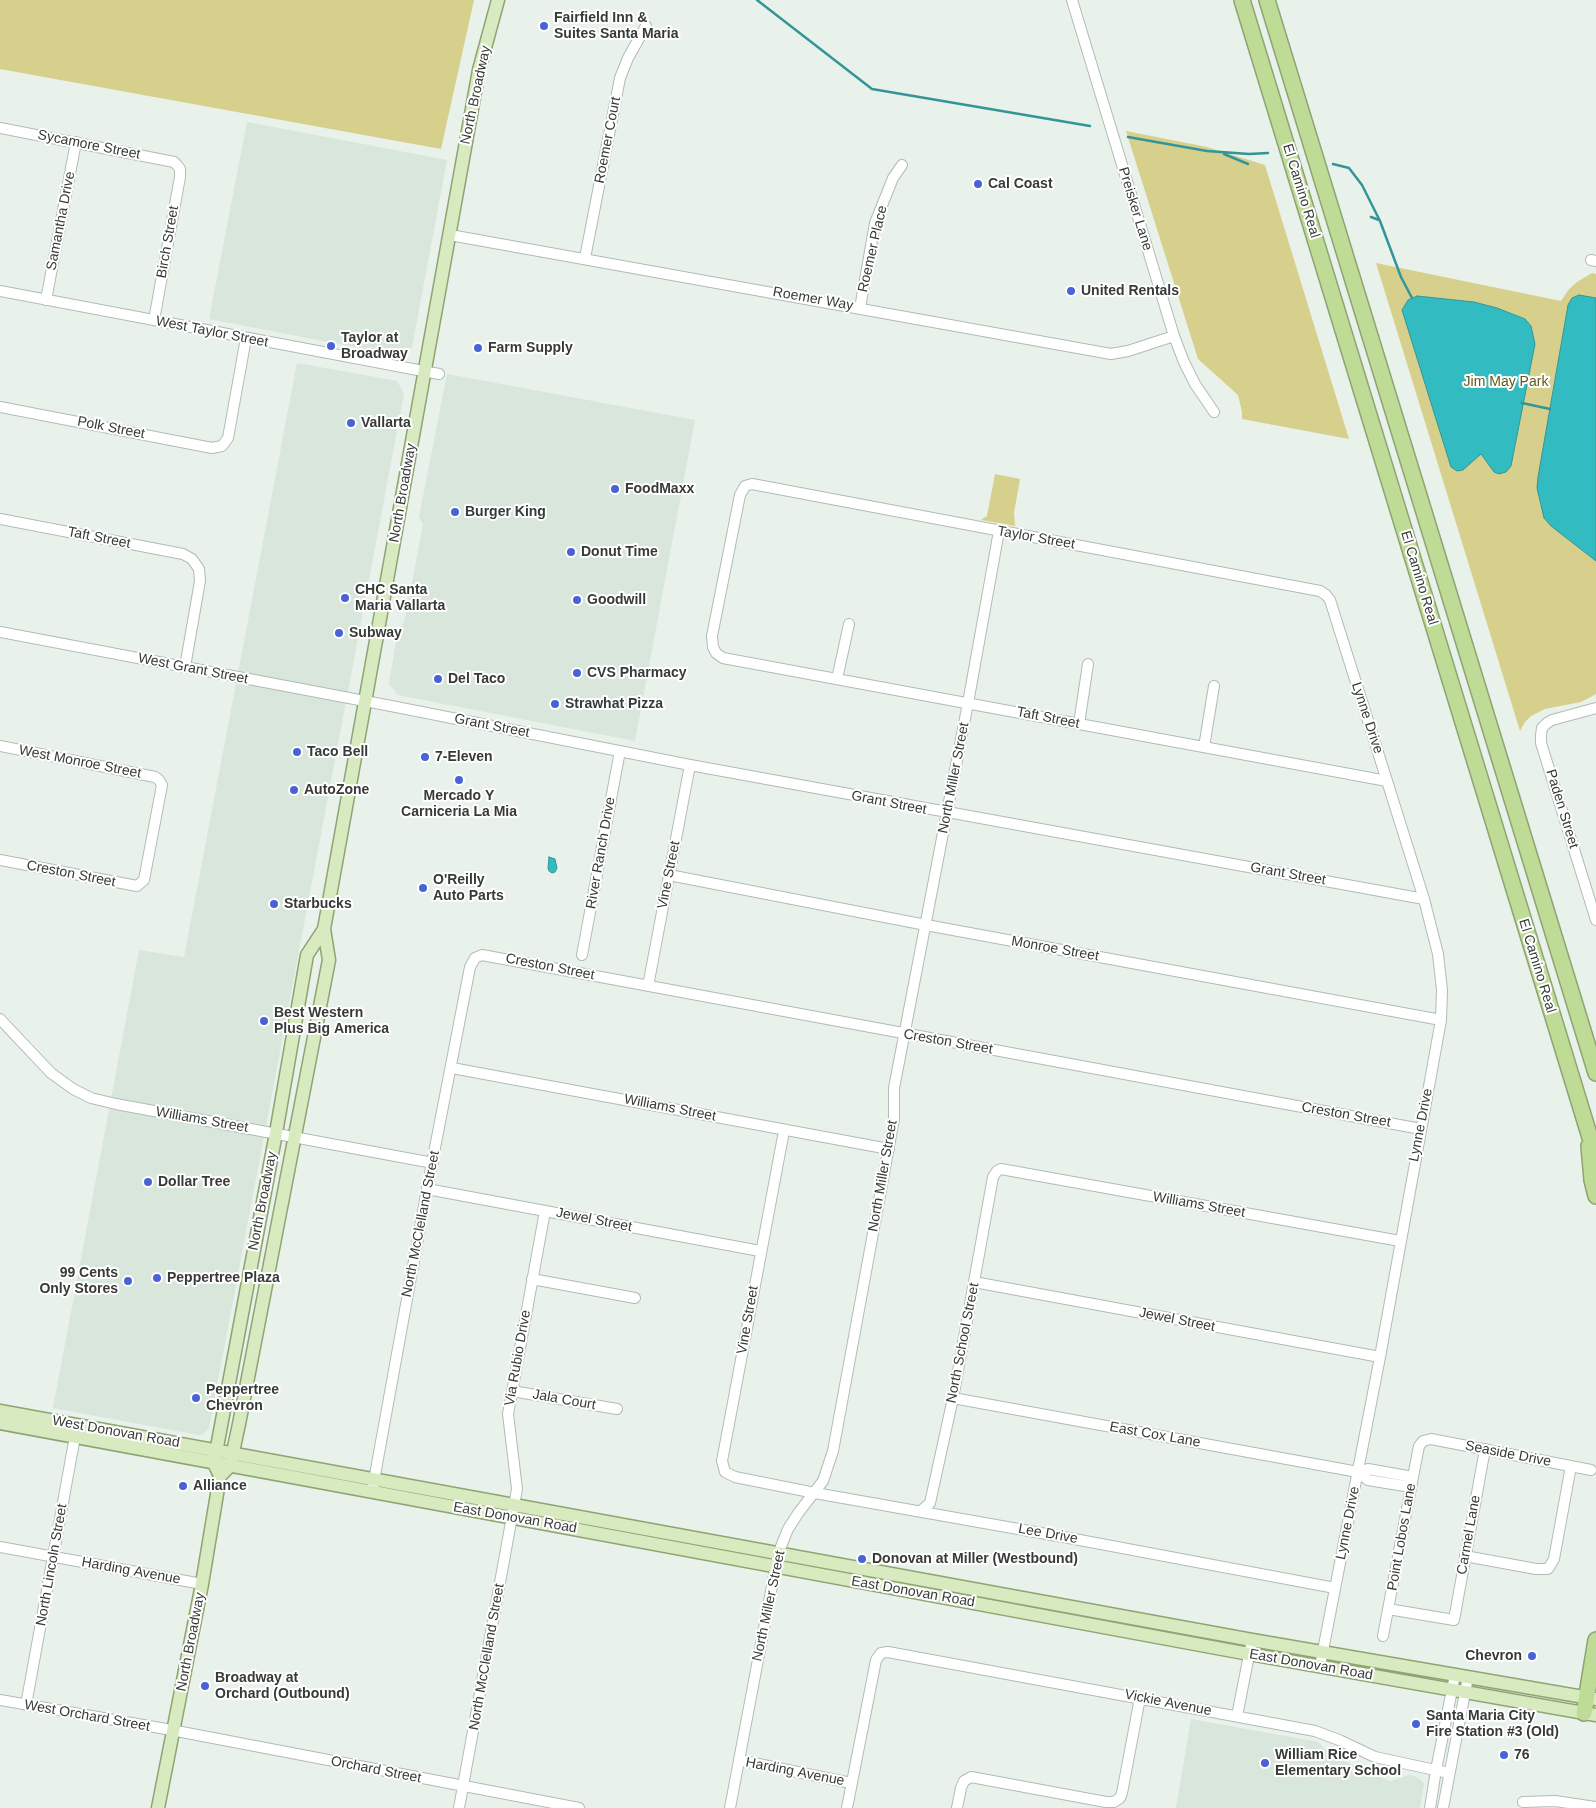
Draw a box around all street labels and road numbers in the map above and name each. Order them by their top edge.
street label: North Broadway [457,44,495,146]
street label: Roemer Court [591,95,625,185]
street label: Sycamore Street [36,127,142,163]
street label: El Camino Real [1279,142,1323,240]
street label: Preisker Lane [1114,165,1156,253]
street label: Samantha Drive [43,170,79,272]
street label: Roemer Place [855,204,891,294]
street label: Birch Street [153,205,183,279]
street label: Roemer Way [772,284,854,314]
street label: West Taylor Street [154,313,270,351]
street label: Polk Street [76,413,146,443]
street label: North Broadway [386,442,420,544]
street label: Taylor Street [996,523,1076,553]
street label: Taft Street [66,524,132,552]
street label: El Camino Real [1397,529,1441,627]
street label: West Grant Street [137,650,249,688]
street label: Lynne Drive [1348,680,1386,756]
street label: Taft Street [1015,704,1081,732]
street label: Grant Street [453,710,531,742]
street label: North Miller Street [935,721,973,835]
street label: West Monroe Street [17,742,143,782]
street label: Paden Street [1542,767,1582,851]
street label: Grant Street [850,787,928,819]
street label: River Ranch Drive [583,796,619,910]
street label: Vine Street [654,840,684,910]
street label: Creston Street [25,857,117,891]
street label: Grant Street [1249,859,1327,889]
street label: El Camino Real [1515,917,1559,1015]
street label: Monroe Street [1010,933,1100,965]
street label: Creston Street [504,950,596,984]
street label: Creston Street [902,1026,994,1058]
street label: Lynne Drive [1406,1087,1436,1163]
street label: Williams Street [623,1091,717,1125]
street label: Creston Street [1300,1099,1392,1131]
street label: Williams Street [155,1104,249,1136]
street label: North Miller Street [865,1119,901,1233]
street label: North McClelland Street [399,1149,443,1299]
street label: North Broadway [245,1150,281,1252]
street label: Williams Street [1152,1189,1246,1221]
street label: Jewel Street [555,1204,633,1236]
street label: North School Street [943,1281,983,1405]
street label: Vine Street [734,1285,762,1355]
street label: Jewel Street [1138,1304,1216,1336]
street label: Via Rubio Drive [501,1309,535,1407]
street label: Jala Court [531,1386,597,1414]
street label: West Donovan Road [51,1413,181,1451]
street label: East Cox Lane [1108,1419,1202,1451]
street label: Seaside Drive [1464,1437,1552,1471]
street label: Point Lobos Lane [1384,1482,1420,1592]
street label: Lynne Drive [1333,1485,1363,1561]
street label: Carmel Lane [1454,1494,1484,1576]
street label: East Donovan Road [452,1499,578,1537]
street label: North Lincoln Street [33,1503,71,1627]
street label: Lee Drive [1017,1521,1079,1547]
street label: North Miller Street [749,1549,789,1663]
street label: Harding Avenue [80,1554,182,1588]
street label: East Donovan Road [850,1573,976,1611]
street label: North McClelland Street [466,1582,508,1732]
street label: North Broadway [173,1591,209,1693]
street label: East Donovan Road [1248,1646,1374,1684]
street label: Vickie Avenue [1123,1686,1213,1720]
street label: West Orchard Street [23,1697,151,1735]
street label: Orchard Street [329,1753,423,1787]
street label: Harding Avenue [744,1754,846,1790]

